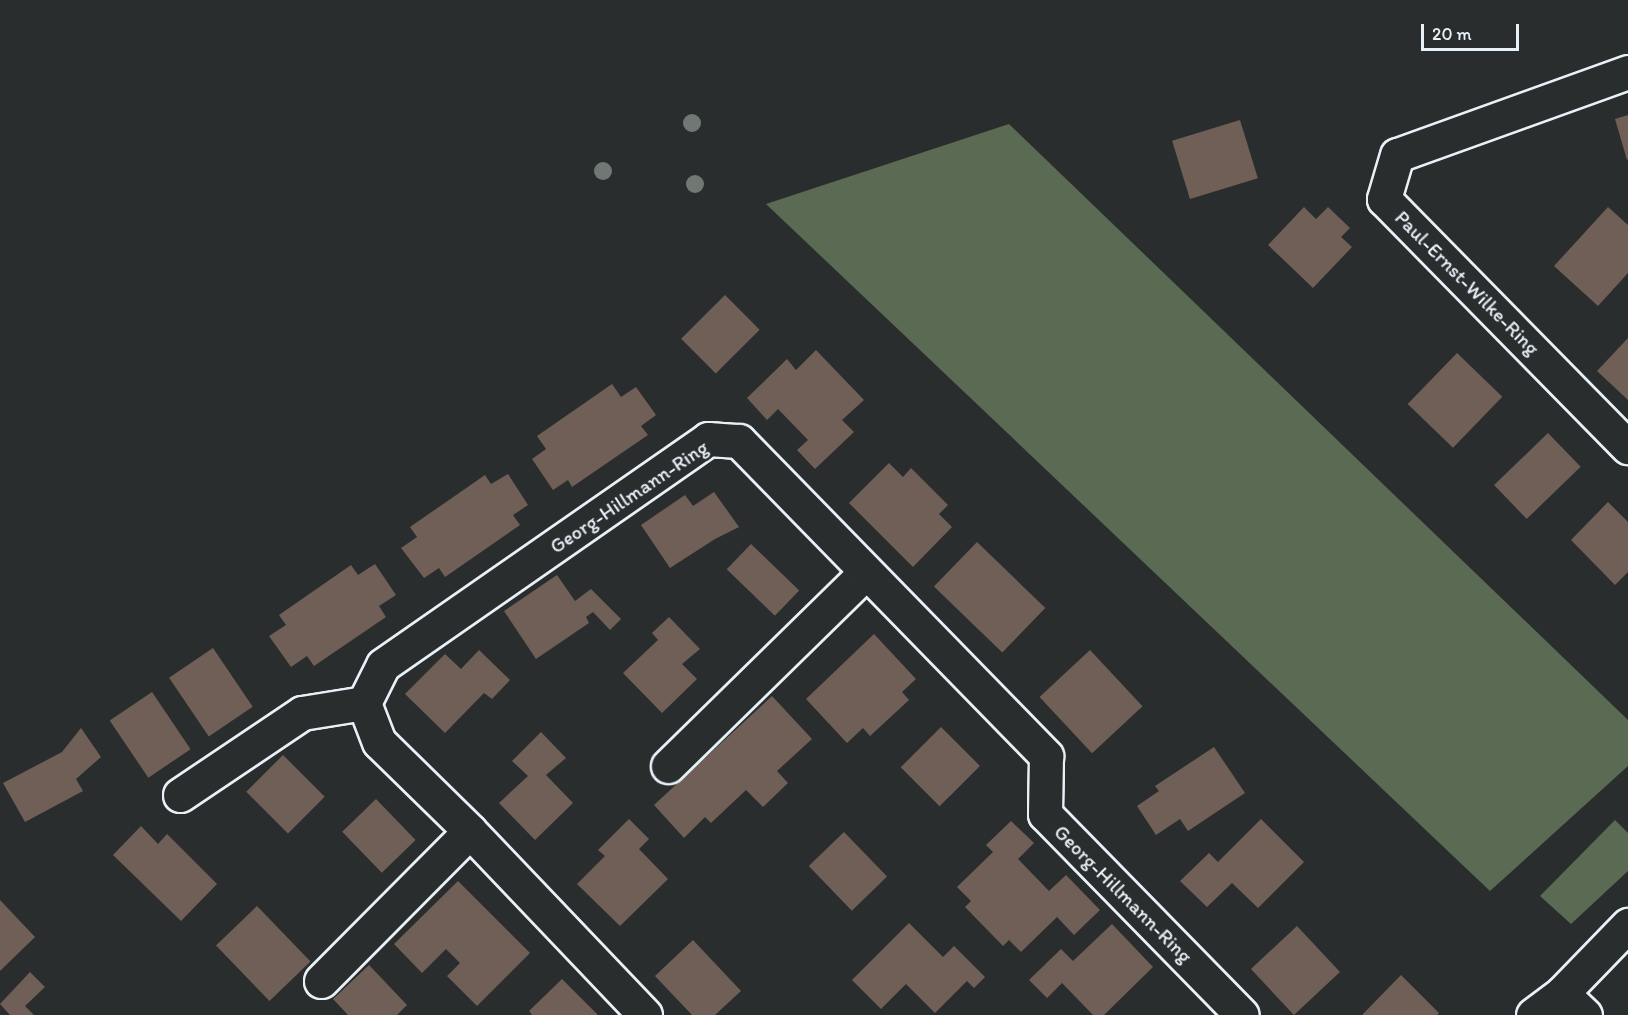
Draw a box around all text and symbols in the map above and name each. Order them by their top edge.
scale bar [1424,12,1522,50]
text: 20 m [1432,23,1472,45]
street label: Paul-Ernst-Wilke-Ring [1390,206,1544,360]
street label: Georg-Hillmann-Ring [546,435,712,559]
street label: Georg-Hillmann-Ring [1049,820,1197,968]

